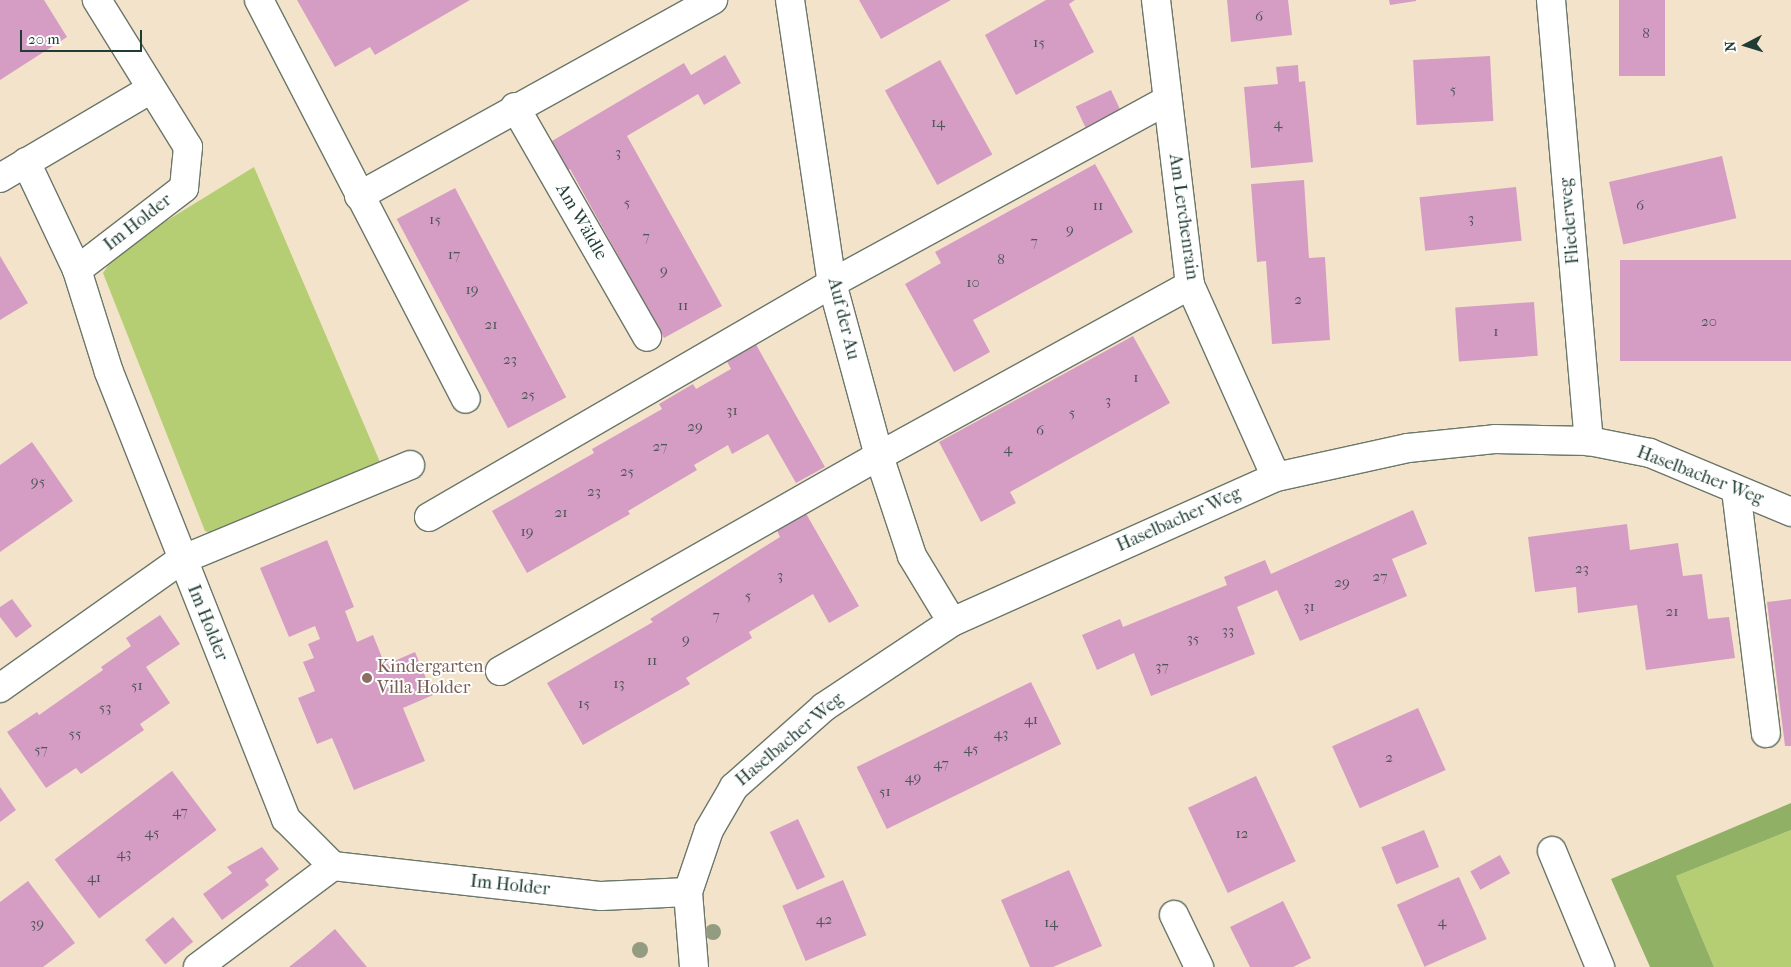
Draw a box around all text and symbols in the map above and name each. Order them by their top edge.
house number: 6 [1255,8,1263,26]
scale bar [22,20,145,52]
north arrow [1721,20,1771,70]
house number: 8 [1642,25,1650,43]
text: 20 m [28,30,60,48]
house number: 15 [1033,34,1045,52]
text: N [1722,40,1739,52]
house number: 5 [1450,81,1456,99]
house number: 14 [931,114,945,132]
house number: 4 [1274,115,1282,133]
house number: 3 [615,144,621,162]
street label: Am Lerchenrain [1163,153,1203,281]
street label: Fliederweg [1555,177,1585,265]
street label: Am Wäldle [550,180,612,264]
street label: Im Holder [100,190,176,256]
house number: 5 [624,194,630,212]
house number: 11 [1093,197,1103,215]
house number: 6 [1636,197,1644,215]
house number: 3 [1468,210,1474,228]
house number: 15 [429,211,441,229]
house number: 9 [1066,221,1074,239]
house number: 7 [642,228,650,246]
house number: 7 [1030,233,1038,251]
house number: 17 [448,246,460,264]
house number: 8 [997,251,1005,269]
house number: 9 [660,262,668,280]
house number: 10 [966,274,980,292]
street label: Auf der Au [822,276,864,362]
house number: 19 [465,281,479,299]
house number: 2 [1294,291,1302,309]
house number: 11 [678,297,688,315]
house number: 20 [1701,313,1717,331]
house number: 21 [484,316,498,334]
house number: 1 [1493,323,1499,341]
house number: 23 [503,351,517,369]
house number: 1 [1133,369,1139,387]
house number: 25 [521,386,535,404]
house number: 3 [1105,392,1111,410]
house number: 31 [726,402,738,420]
house number: 5 [1069,404,1075,422]
house number: 29 [687,418,703,436]
house number: 6 [1036,422,1044,440]
house number: 27 [653,438,667,456]
house number: 4 [1004,440,1012,458]
street label: Haselbacher Weg [1634,442,1766,510]
house number: 25 [620,463,634,481]
house number: 95 [31,473,45,491]
house number: 23 [587,483,601,501]
street label: Haselbacher Weg [1113,483,1245,557]
house number: 21 [554,504,568,522]
house number: 19 [520,523,534,541]
house number: 23 [1575,560,1589,578]
house number: 3 [777,567,783,585]
house number: 27 [1373,568,1387,586]
house number: 29 [1334,574,1350,592]
street label: Im Holder [182,582,232,664]
house number: 5 [745,587,751,605]
house number: 31 [1303,598,1315,616]
house number: 21 [1665,603,1679,621]
house number: 7 [712,607,720,625]
house number: 33 [1222,622,1234,640]
house number: 35 [1187,630,1199,648]
house number: 9 [682,631,690,649]
house number: 11 [647,652,657,670]
place label: Kindergarten Villa Holder [377,657,484,700]
house number: 37 [1155,658,1169,676]
marker: Kindergarten Villa Holder [361,672,373,684]
house number: 13 [613,675,625,693]
house number: 51 [131,677,143,695]
street label: Haselbacher Weg [732,689,848,791]
house number: 15 [578,695,590,713]
house number: 53 [99,699,111,717]
house number: 41 [1024,711,1038,729]
house number: 55 [69,725,81,743]
house number: 43 [993,725,1009,743]
house number: 45 [964,740,978,758]
house number: 57 [34,741,48,759]
house number: 2 [1385,749,1393,767]
house number: 47 [933,755,949,773]
house number: 49 [905,769,921,787]
house number: 51 [879,783,891,801]
house number: 47 [172,803,188,821]
house number: 45 [145,824,159,842]
house number: 12 [1235,825,1249,843]
house number: 43 [116,845,132,863]
house number: 41 [87,869,101,887]
street label: Im Holder [469,871,551,901]
house number: 42 [816,911,832,929]
house number: 4 [1438,913,1446,931]
house number: 14 [1044,914,1058,932]
house number: 39 [30,915,44,933]

